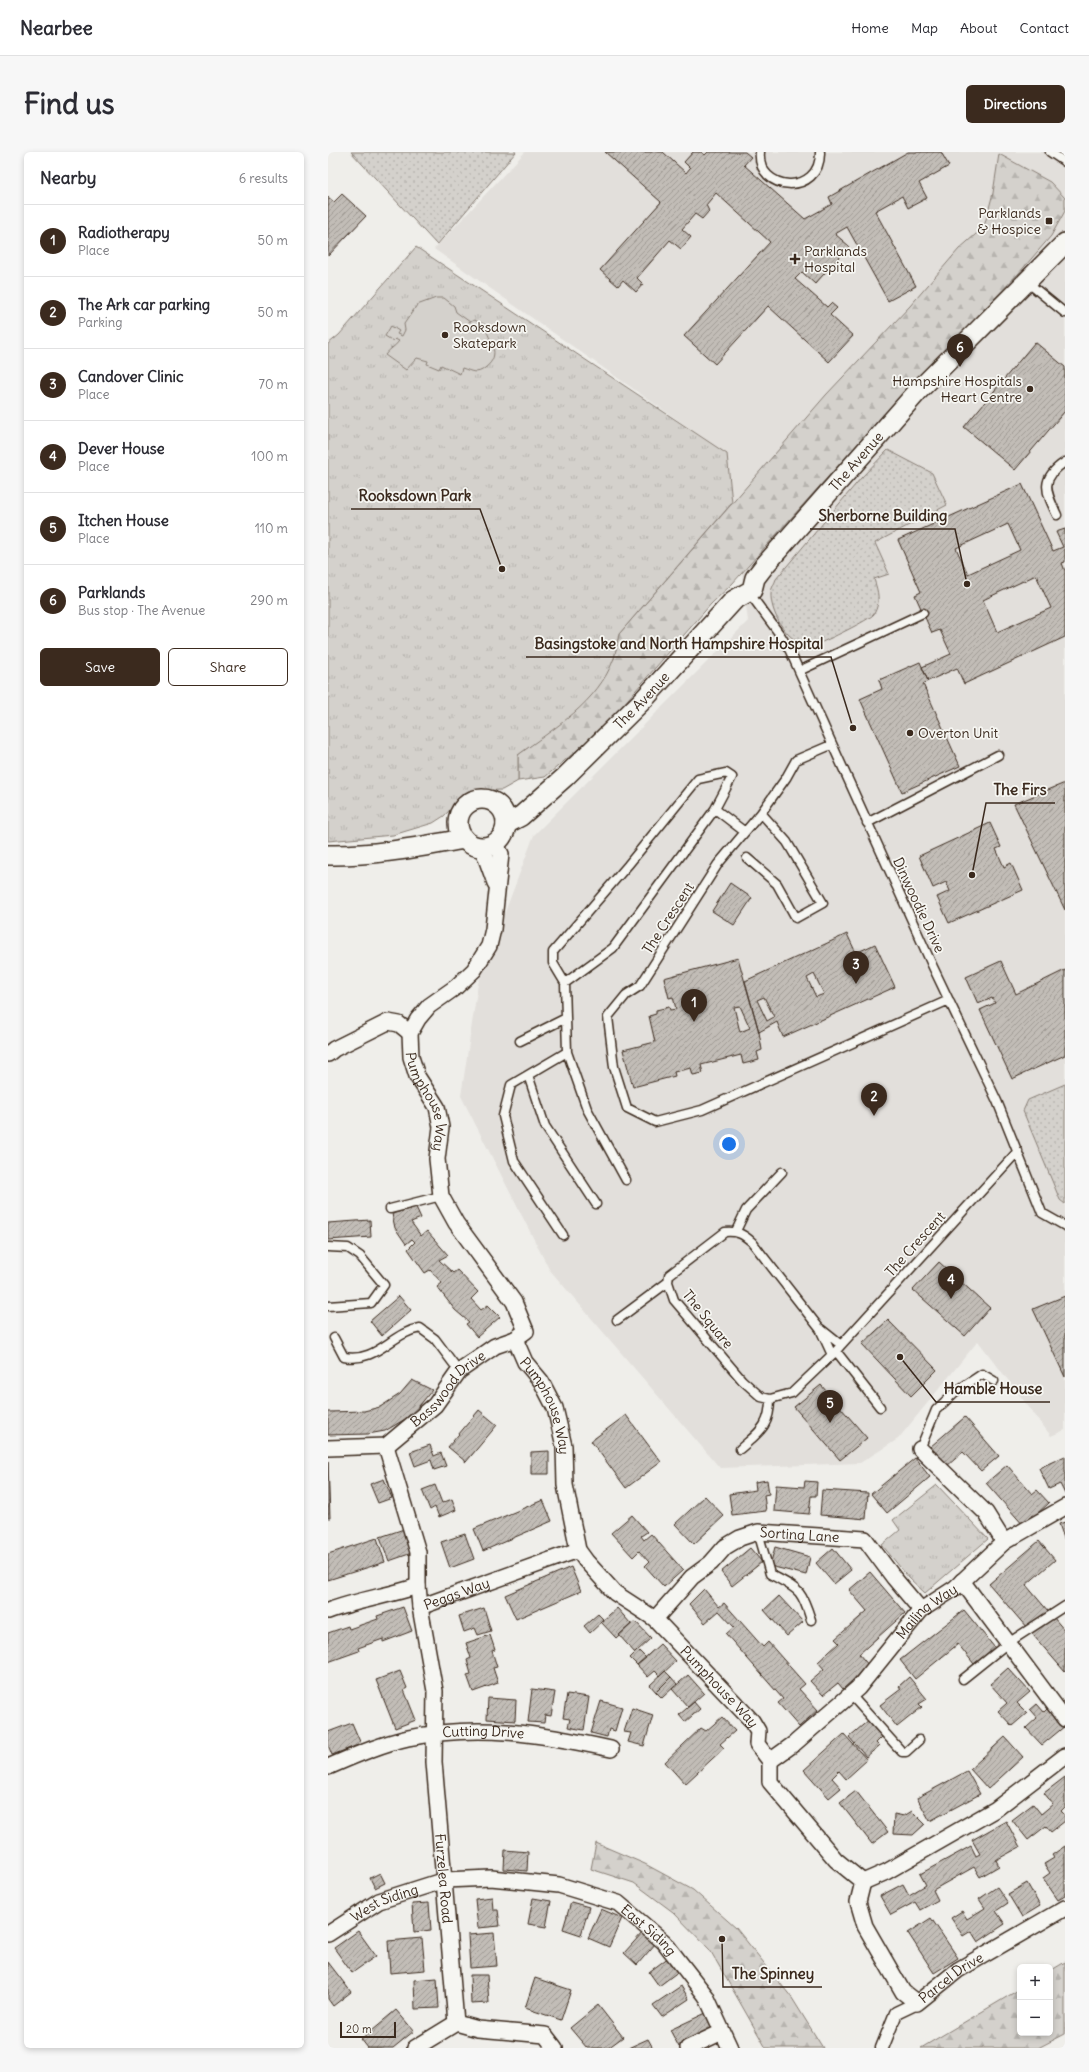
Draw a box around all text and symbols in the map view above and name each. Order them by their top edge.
text: Nearbee [20,16,93,40]
text: Home [851,19,889,37]
text: Map [911,19,938,37]
text: About [960,19,998,37]
text: Contact [1020,19,1069,37]
button: Directions [966,85,1065,123]
text: Find us [24,86,115,122]
text: Nearby [40,167,96,189]
text: 6 results [239,170,288,187]
place label: Parklands & Hospice [977,204,1041,238]
marker: Parklands & Hospice [1044,216,1054,226]
text: Radiotherapy [78,223,170,242]
text: 1 [50,232,56,249]
text: 50 m [257,232,288,249]
text: Place [78,242,109,259]
place label: Parklands Hospital [804,242,867,276]
marker: Parklands Hospital [789,253,801,265]
text: The Ark car parking [78,295,210,314]
text: 2 [49,304,57,321]
text: 50 m [257,304,288,321]
text: Parking [78,314,123,331]
place label: Rooksdown Skatepark [453,318,526,352]
marker: Rooksdown Skatepark [440,330,450,340]
pin: 6 [947,334,973,367]
text: Candover Clinic [78,367,184,386]
place label: Hampshire Hospitals Heart Centre [892,372,1022,406]
text: 3 [49,376,57,393]
text: 70 m [259,376,288,393]
marker: Hampshire Hospitals Heart Centre [1025,384,1035,394]
text: Place [78,386,109,403]
street label: The Avenue [825,428,887,495]
text: Dever House [78,439,165,458]
text: 4 [49,448,57,465]
text: 100 m [251,448,288,465]
text: Place [78,458,109,475]
callout: Rooksdown Park [351,482,480,509]
text: Rooksdown Park [358,486,472,505]
callout: Sherborne Building [810,502,955,529]
text: Sherborne Building [819,506,947,526]
text: Itchen House [78,511,169,530]
text: 5 [49,520,57,537]
text: 110 m [255,520,288,537]
text: Place [78,530,109,547]
text: Parklands [78,583,145,602]
text: 6 [49,592,57,609]
text: 290 m [250,592,288,609]
text: Bus stop · The Avenue [78,602,205,619]
callout: Basingstoke and North Hampshire Hospital [526,630,831,657]
text: Basingstoke and North Hampshire Hospital [535,634,823,654]
button: Save [40,648,160,686]
button: Share [168,648,288,686]
street label: The Avenue [610,668,673,733]
place label: Overton Unit [918,724,999,742]
marker: Overton Unit [905,728,915,738]
callout: The Firs [986,776,1055,803]
text: The Firs [994,780,1047,799]
street label: Dinwoodie Drive [889,854,949,956]
street label: The Crescent [638,879,698,957]
pin: 3 [843,951,869,984]
pin: 1 [681,989,707,1022]
street label: Pumphouse Way [402,1052,450,1152]
pin: 2 [861,1083,887,1116]
your location [719,1134,739,1154]
street label: The Crescent [881,1207,949,1280]
pin: 4 [938,1266,964,1299]
street label: The Square [679,1286,737,1352]
street label: Basswood Drive [407,1346,489,1431]
street label: Pumphouse Way [516,1354,573,1455]
callout: Hamble House [936,1375,1050,1402]
text: Hamble House [944,1379,1042,1398]
pin: 5 [817,1390,843,1423]
street label: Sorting Lane [759,1523,840,1546]
street label: Peggs Way [421,1574,492,1614]
street label: Mailing Way [892,1580,961,1643]
street label: Pumphouse Way [676,1642,763,1731]
street label: Cutting Drive [442,1722,525,1743]
street label: Furzelea Road [431,1833,457,1924]
street label: West Siding [347,1880,420,1926]
street label: East Siding [617,1900,680,1959]
street label: Parcel Drive [915,1948,986,2007]
callout: The Spinney [723,1960,822,1987]
text: The Spinney [732,1964,814,1984]
map controls [1017,1964,1053,2036]
button: + [1017,1964,1053,2000]
button: − [1017,2000,1053,2036]
scale bar [340,2020,396,2039]
text: 20 m [346,2022,372,2036]

